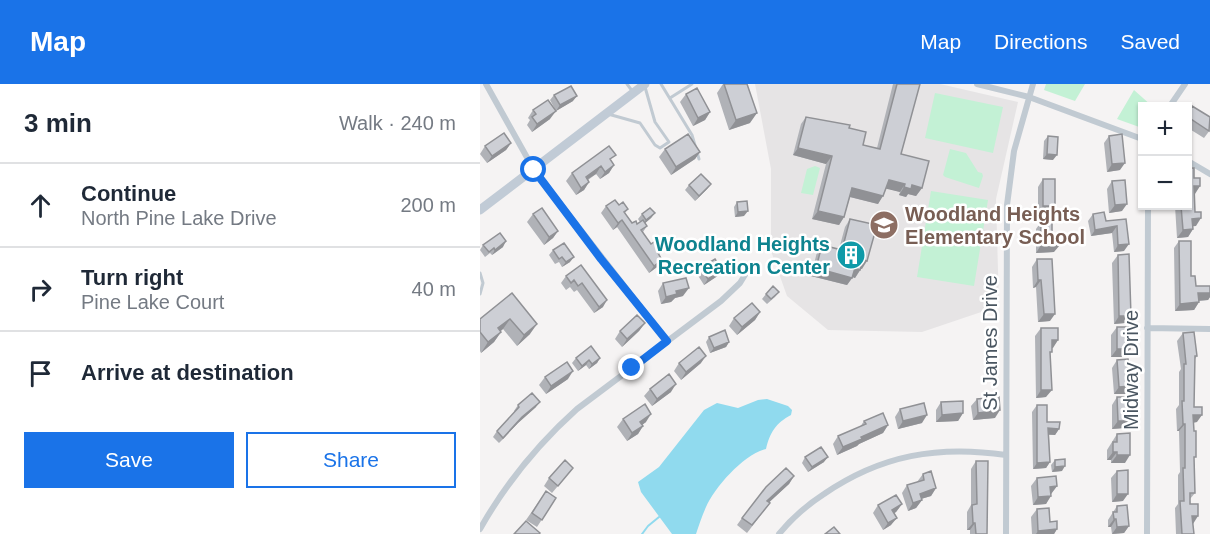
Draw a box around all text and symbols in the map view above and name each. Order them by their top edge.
text: Map [30,26,86,57]
text: Map [920,30,961,53]
text: Directions [994,30,1087,53]
text: Saved [1120,30,1180,53]
map controls [1138,102,1192,210]
button: + [1138,102,1192,156]
text: 3 min [24,108,92,138]
text: Walk · 240 m [339,112,456,134]
route start [520,156,546,182]
button: − [1138,156,1192,210]
text: Continue [81,181,176,206]
icon: ahead [24,189,57,222]
text: 200 m [400,194,456,216]
place label: Woodland Heights Elementary School [905,203,1085,248]
text: North Pine Lake Drive [81,207,277,229]
school or university icon: Woodland Heights Elementary School [868,209,900,241]
place label: Woodland Heights Recreation Center [655,233,830,278]
building icon: Woodland Heights Recreation Center [835,239,867,271]
text: Turn right [81,265,183,290]
icon: right [24,273,57,306]
street label: St James Drive [979,275,1001,411]
text: 40 m [412,278,456,300]
text: Pine Lake Court [81,291,224,313]
street label: Midway Drive [1120,310,1142,430]
route end [618,354,644,380]
icon: arrive [24,357,57,390]
text: Arrive at destination [81,360,294,385]
button: Save [24,432,234,488]
button: Share [246,432,456,488]

